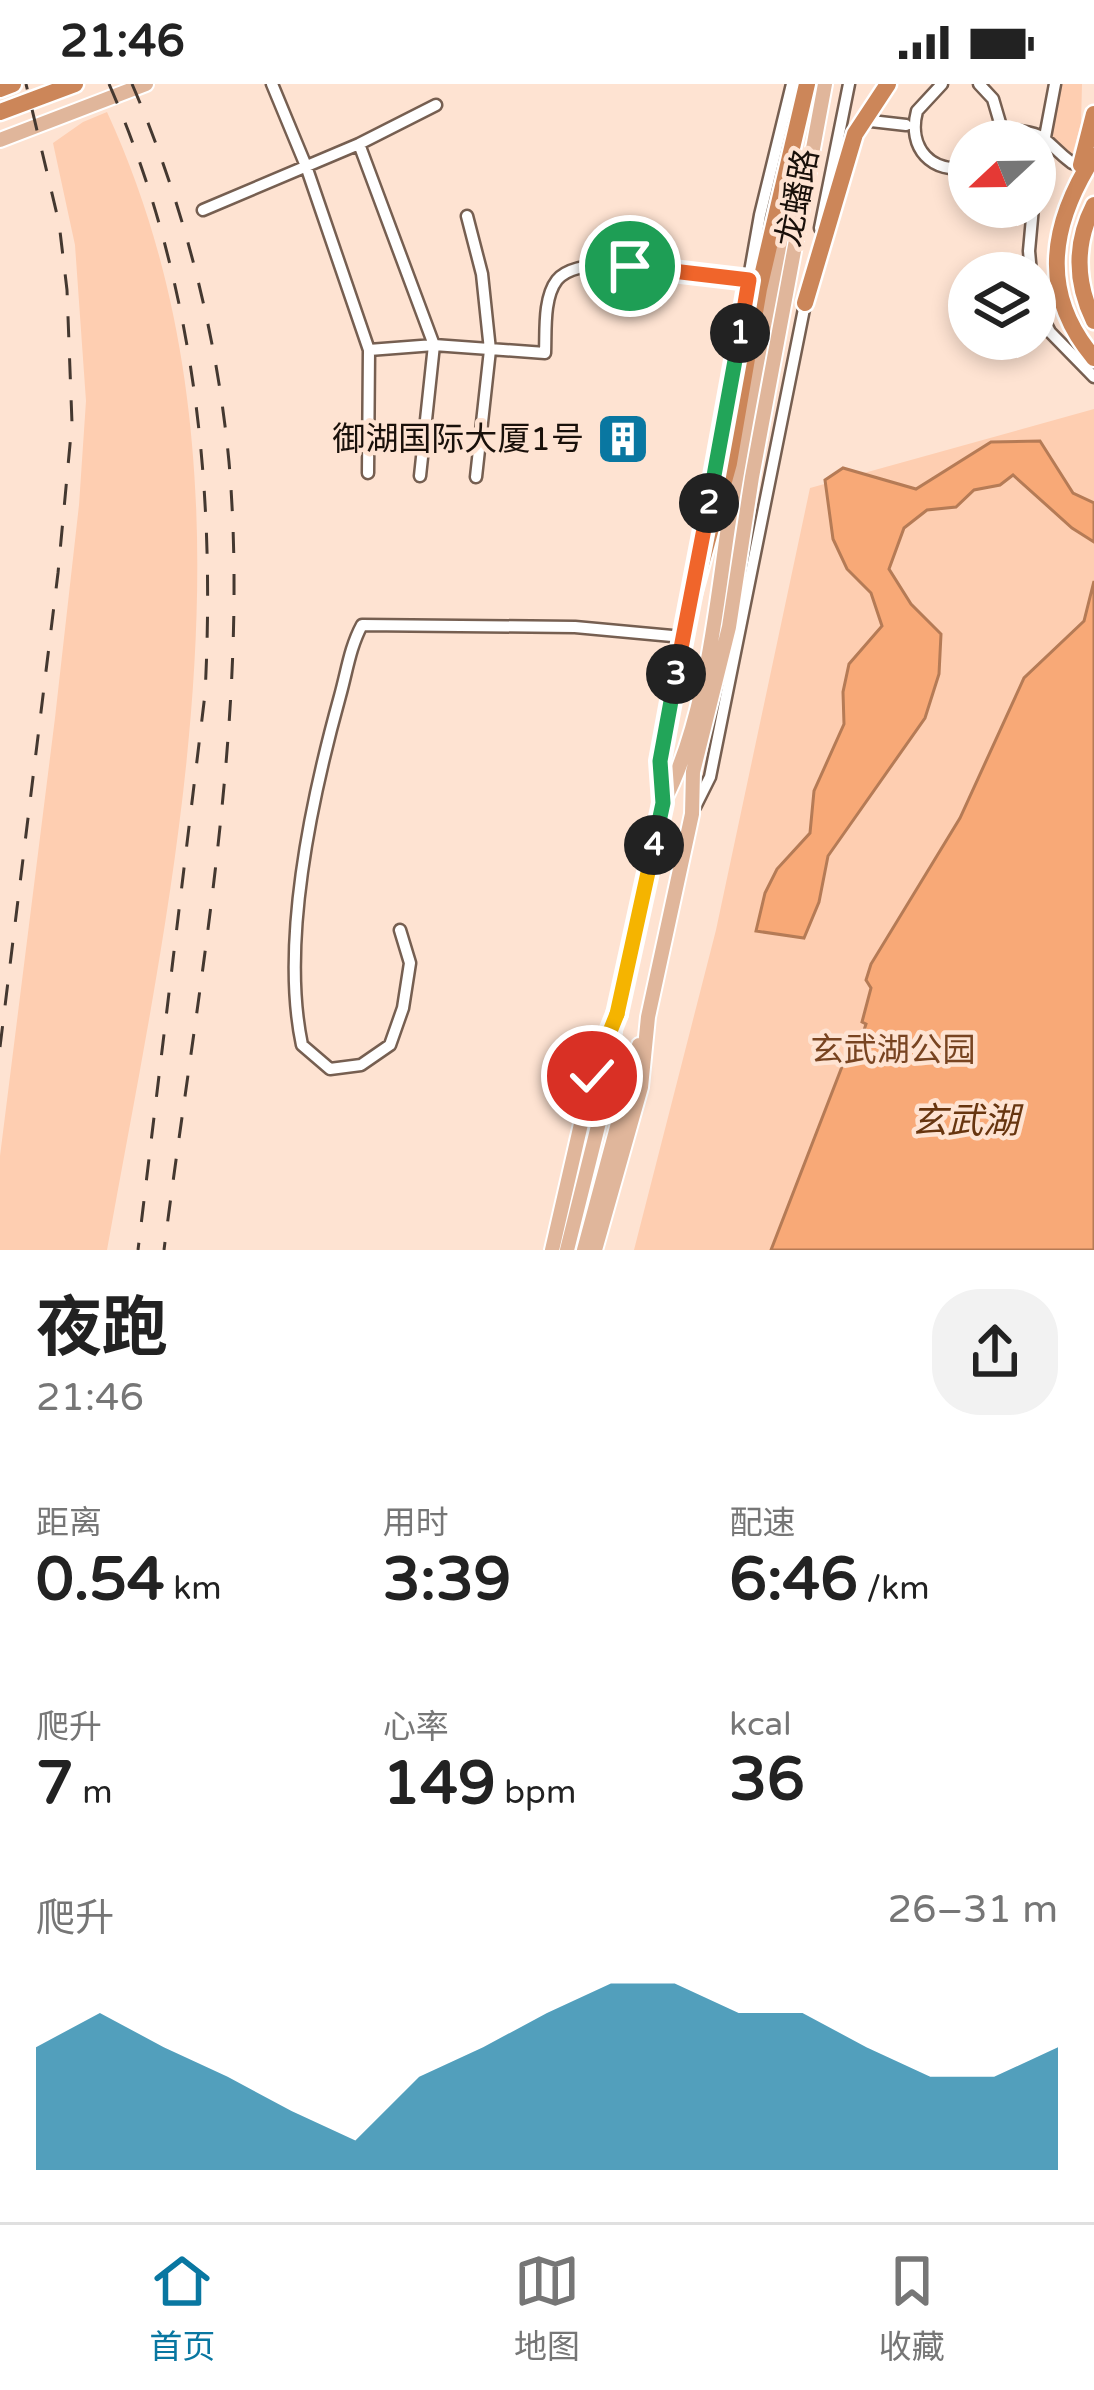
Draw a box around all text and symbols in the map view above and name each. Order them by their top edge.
text: 21:46 [60,15,185,69]
north arrow [948,120,1056,228]
map controls [948,120,1056,360]
street label: 龙蟠路 [769,146,827,250]
pin [579,215,681,317]
icon: arrive [597,233,663,299]
button: layers [948,252,1056,360]
pin: 1 [710,303,770,363]
text: 1 [730,313,750,352]
building icon: 御湖国际大厦1号 [595,411,651,467]
place label: 御湖国际大厦1号 [332,420,584,459]
pin: 2 [679,473,739,533]
text: 2 [699,483,719,522]
pin: 3 [646,644,706,704]
text: 3 [666,654,686,693]
pin: 4 [624,815,684,875]
text: 4 [644,825,664,864]
pin [541,1025,643,1127]
park label: 玄武湖公园 [811,1031,976,1070]
icon: check [559,1043,625,1109]
water label: 玄武湖 [911,1100,1024,1143]
text: 夜跑 [36,1289,168,1369]
button: share [932,1289,1058,1415]
text: 21:46 [36,1374,144,1421]
text: 距离 [36,1504,102,1543]
text: 用时 [383,1504,449,1543]
text: 配速 [729,1504,795,1543]
text: 0.54 [36,1544,165,1616]
text: 3:39 [383,1544,511,1616]
text: 6:46 [729,1544,858,1616]
text: km [165,1569,222,1608]
text: /km [858,1569,929,1608]
text: kcal [729,1705,791,1744]
text: 爬升 [36,1708,102,1747]
text: 心率 [383,1708,449,1747]
text: 36 [729,1744,805,1816]
text: 7 [36,1748,74,1820]
text: 149 [383,1748,496,1820]
text: m [74,1773,113,1812]
text: bpm [496,1773,576,1812]
text: 26–31 m [887,1886,1058,1933]
text: 爬升 [36,1895,114,1942]
tab: 首页 [149,2248,215,2368]
tab: 地图 [514,2248,580,2368]
tab: 收藏 [879,2248,945,2368]

